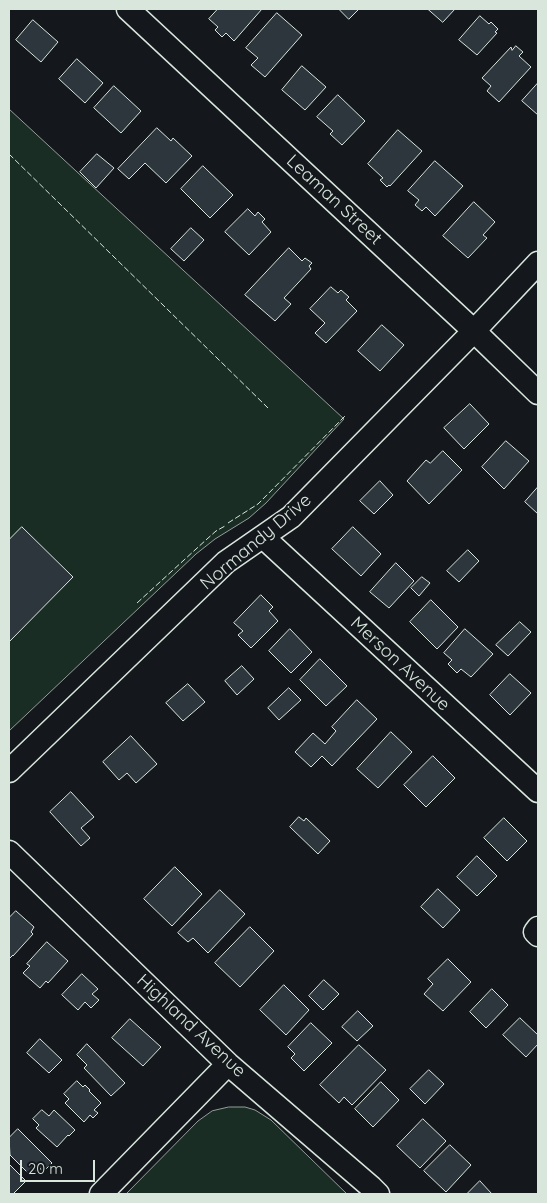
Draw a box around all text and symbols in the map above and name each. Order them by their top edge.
street label: Leaman Street [282,150,386,250]
street label: Normandy Drive [196,489,316,595]
street label: Merson Avenue [346,612,454,716]
street label: Highland Avenue [132,970,250,1082]
scale bar [22,1150,98,1182]
text: 20 m [28,1159,63,1178]

